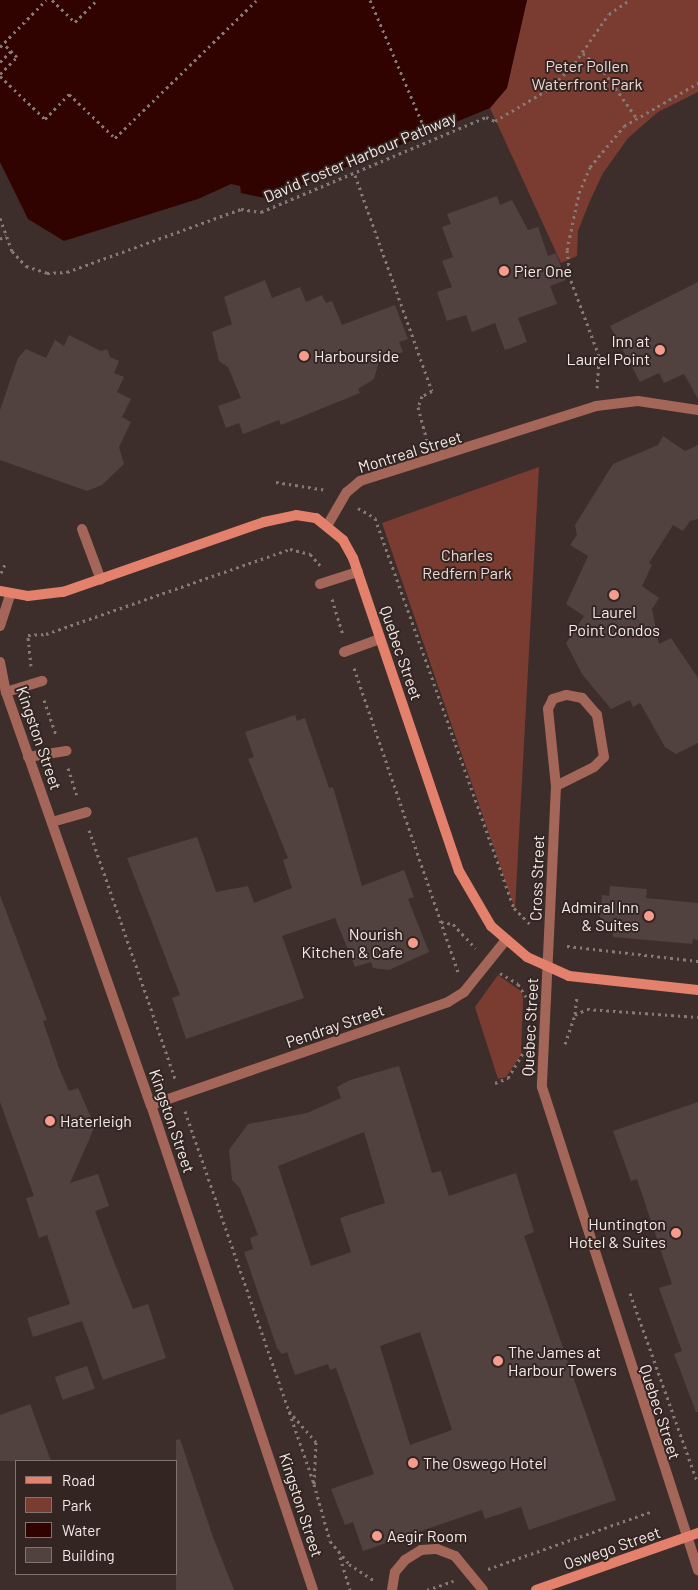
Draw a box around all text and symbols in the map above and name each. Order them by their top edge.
park label: Peter Pollen Waterfront Park [532,56,642,94]
street label: David Foster Harbour Pathway [261,108,459,206]
place label: Pier One [514,261,572,281]
marker: Pier One [498,265,510,277]
place label: Inn at Laurel Point [567,331,650,369]
marker: Inn at Laurel Point [654,344,666,356]
place label: Harbourside [314,346,399,366]
marker: Harbourside [298,350,310,362]
street label: Montreal Street [356,427,464,477]
park label: Charles Redfern Park [422,545,512,583]
marker: Laurel Point Condos [608,589,620,601]
place label: Laurel Point Condos [568,602,660,640]
street label: Quebec Street [376,603,426,703]
street label: Kingston Street [12,684,66,792]
street label: Cross Street [526,835,548,921]
place label: Admiral Inn & Suites [561,897,639,935]
marker: Admiral Inn & Suites [643,910,655,922]
place label: Nourish Kitchen & Cafe [301,924,403,962]
marker: Nourish Kitchen & Cafe [407,937,419,949]
street label: Quebec Street [518,977,542,1077]
street label: Pendray Street [283,1000,387,1052]
street label: Kingston Street [145,1067,199,1175]
place label: Haterleigh [60,1111,132,1131]
marker: Haterleigh [44,1115,56,1127]
place label: Huntington Hotel & Suites [569,1214,666,1252]
marker: Huntington Hotel & Suites [670,1227,682,1239]
place label: The James at Harbour Towers [508,1342,617,1380]
marker: The James at Harbour Towers [492,1355,504,1367]
street label: Quebec Street [636,1362,684,1462]
street label: Kingston Street [275,1450,327,1560]
place label: The Oswego Hotel [423,1453,547,1473]
marker: The Oswego Hotel [407,1457,419,1469]
legend [15,1460,178,1575]
text: Road [62,1471,95,1489]
text: Park [62,1496,91,1514]
text: Water [62,1521,101,1539]
street label: Oswego Street [561,1522,663,1574]
place label: Aegir Room [387,1526,467,1546]
marker: Aegir Room [371,1530,383,1542]
text: Building [62,1546,115,1564]

